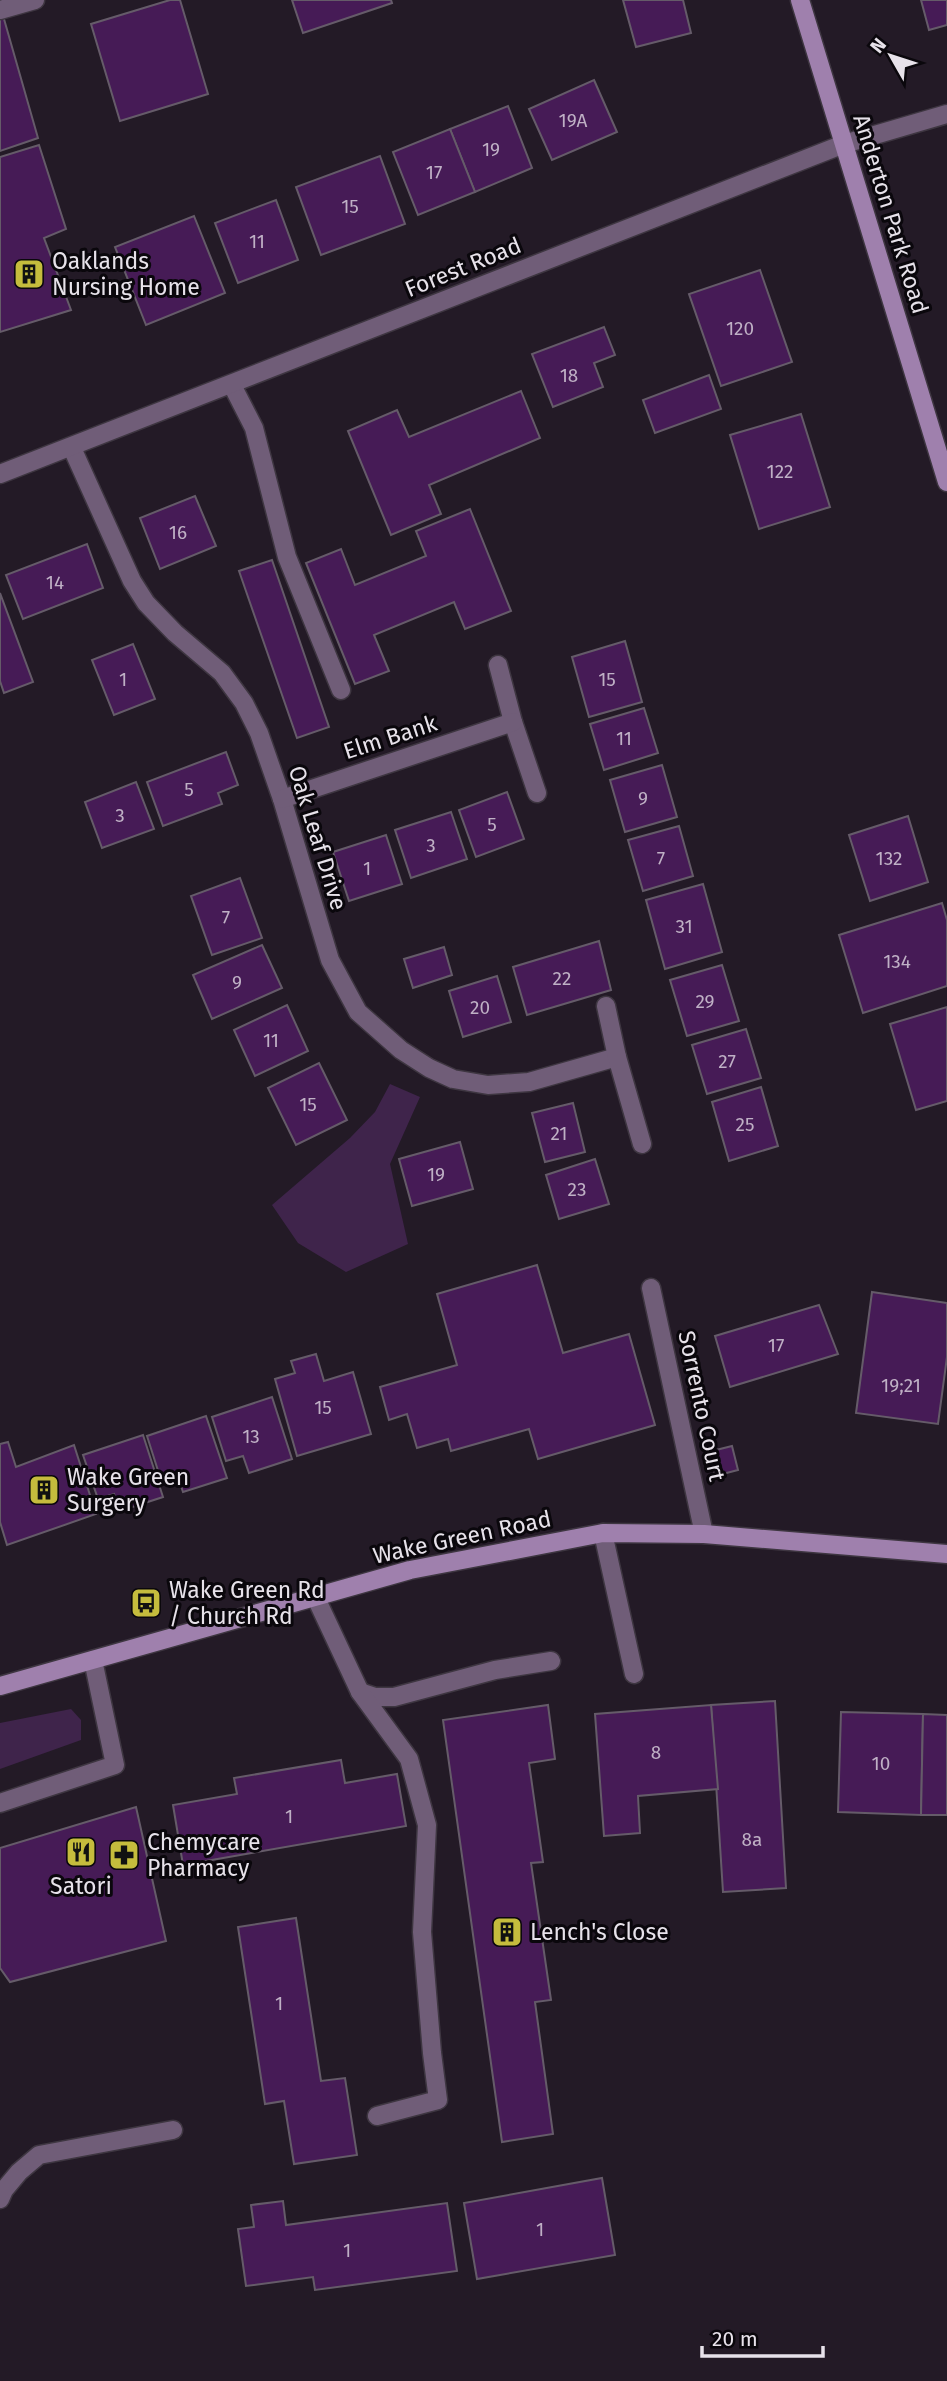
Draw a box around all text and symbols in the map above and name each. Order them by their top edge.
north arrow [856,21,926,91]
text: N [865,33,891,58]
house number: 19A [559,109,588,132]
street label: Anderton Park Road [847,111,935,317]
house number: 19 [482,138,500,161]
house number: 17 [426,161,442,184]
house number: 15 [341,195,359,218]
house number: 11 [249,230,265,253]
street label: Forest Road [401,231,525,303]
place label: Oaklands Nursing Home [52,247,200,301]
building icon: Oaklands Nursing Home [12,257,46,291]
house number: 120 [726,317,754,340]
house number: 18 [560,364,578,387]
house number: 122 [766,460,794,483]
house number: 16 [169,521,187,544]
house number: 14 [46,571,64,594]
house number: 1 [119,668,127,691]
house number: 15 [598,668,616,691]
street label: Elm Bank [340,709,440,765]
house number: 11 [616,727,632,750]
street label: Oak Leaf Drive [283,762,353,914]
house number: 5 [184,778,194,801]
house number: 9 [638,787,648,810]
house number: 3 [115,804,125,827]
house number: 5 [487,813,497,836]
house number: 3 [426,834,436,857]
house number: 7 [657,847,665,870]
house number: 132 [876,847,902,870]
house number: 1 [363,857,371,880]
house number: 7 [222,906,230,929]
house number: 31 [675,915,693,938]
house number: 134 [883,950,911,973]
house number: 22 [553,967,571,990]
house number: 9 [232,971,242,994]
house number: 29 [695,990,715,1013]
house number: 20 [470,996,490,1019]
house number: 11 [263,1029,279,1052]
house number: 27 [718,1050,736,1073]
house number: 15 [299,1093,317,1116]
house number: 25 [736,1113,754,1136]
house number: 21 [550,1122,568,1145]
house number: 19 [427,1163,445,1186]
house number: 23 [568,1178,586,1201]
street label: Sorrento Court [672,1328,732,1484]
house number: 17 [768,1334,784,1357]
house number: 19;21 [881,1374,921,1397]
house number: 15 [314,1396,332,1419]
house number: 13 [242,1425,260,1448]
place label: Wake Green Surgery [67,1463,189,1517]
building icon: Wake Green Surgery [27,1473,61,1507]
street label: Wake Green Road [370,1504,554,1570]
place label: Wake Green Rd / Church Rd [169,1576,325,1630]
bus stop icon: Wake Green Rd / Church Rd [129,1586,163,1620]
house number: 8 [651,1741,661,1764]
house number: 10 [872,1752,890,1775]
house number: 1 [285,1805,293,1828]
place label: Chemycare Pharmacy [147,1828,260,1882]
house number: 8a [742,1828,762,1851]
restaurant icon: Satori [64,1835,98,1869]
pharmacy icon: Chemycare Pharmacy [107,1838,141,1872]
place label: Satori [50,1872,112,1900]
building icon: Lench's Close [490,1915,524,1949]
place label: Lench's Close [530,1918,669,1946]
house number: 1 [275,1992,283,2015]
house number: 1 [536,2218,544,2241]
house number: 1 [343,2239,351,2262]
scale bar [702,2314,823,2358]
text: 20 m [712,2326,758,2352]

